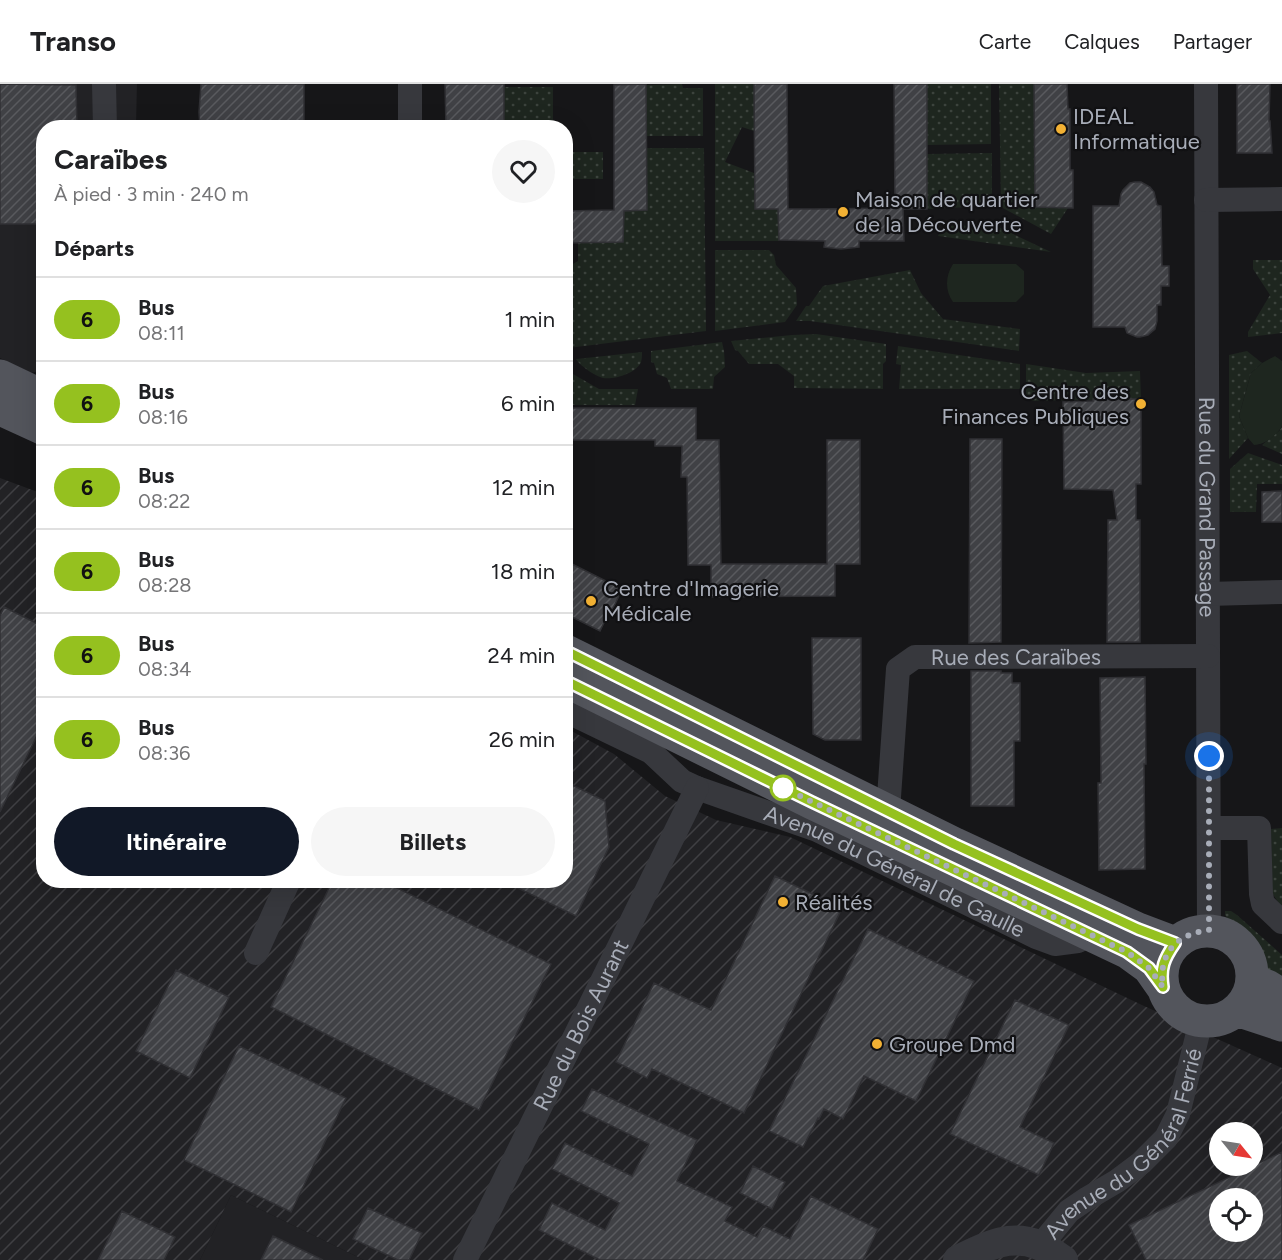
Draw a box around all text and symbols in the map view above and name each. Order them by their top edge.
text: Transo [30,24,116,58]
text: Carte [979,29,1031,54]
text: Calques [1064,29,1140,54]
text: Partager [1173,29,1252,54]
place label: IDEAL Informatique [1073,103,1200,155]
marker: IDEAL Informatique [1054,122,1068,136]
button: heart [492,140,555,203]
text: Caraïbes [54,142,167,176]
text: À pied · 3 min · 240 m [54,182,249,206]
place label: Maison de quartier de la Découverte [855,186,1038,238]
marker: Maison de quartier de la Découverte [836,205,850,219]
text: Départs [54,235,134,262]
text: Bus [138,294,174,321]
text: 1 min [504,306,555,333]
text: 6 [81,307,93,332]
text: 08:11 [138,321,185,345]
text: Bus [138,378,174,405]
place label: Centre des Finances Publiques [942,378,1129,430]
text: 6 min [501,390,555,417]
text: 6 [81,391,93,416]
marker: Centre des Finances Publiques [1134,397,1148,411]
street label: Rue du Grand Passage [1194,397,1221,617]
text: 08:16 [138,405,188,429]
text: Bus [138,462,174,489]
text: 12 min [492,474,555,501]
text: 6 [81,475,93,500]
text: 08:22 [138,489,191,513]
text: Bus [138,546,174,573]
text: 18 min [491,558,555,585]
text: 6 [81,559,93,584]
text: 08:28 [138,573,192,597]
place label: Centre d'Imagerie Médicale [603,575,779,627]
marker: Centre d'Imagerie Médicale [584,594,598,608]
text: Bus [138,630,174,657]
text: 24 min [488,642,555,669]
text: 6 [81,643,93,668]
street label: Rue des Caraïbes [931,643,1101,670]
text: 08:34 [138,657,191,681]
text: Bus [138,714,174,741]
text: 26 min [489,726,555,753]
text: 6 [81,727,93,752]
text: 08:36 [138,741,190,765]
your location [1194,741,1224,771]
unlabelled marker [770,775,796,801]
street label: Avenue du Général de Gaulle [761,799,1030,943]
button: Itinéraire [54,807,299,876]
button: Billets [311,807,555,876]
place label: Réalités [795,889,873,916]
marker: Réalités [776,895,790,909]
street label: Rue du Bois Aurant [527,935,634,1115]
place label: Groupe Dmd [889,1031,1015,1058]
marker: Groupe Dmd [870,1037,884,1051]
street label: Avenue du Général Ferrié [1038,1045,1207,1244]
north arrow [1209,1122,1263,1176]
map controls [1209,1122,1263,1242]
button: locate [1209,1188,1263,1242]

